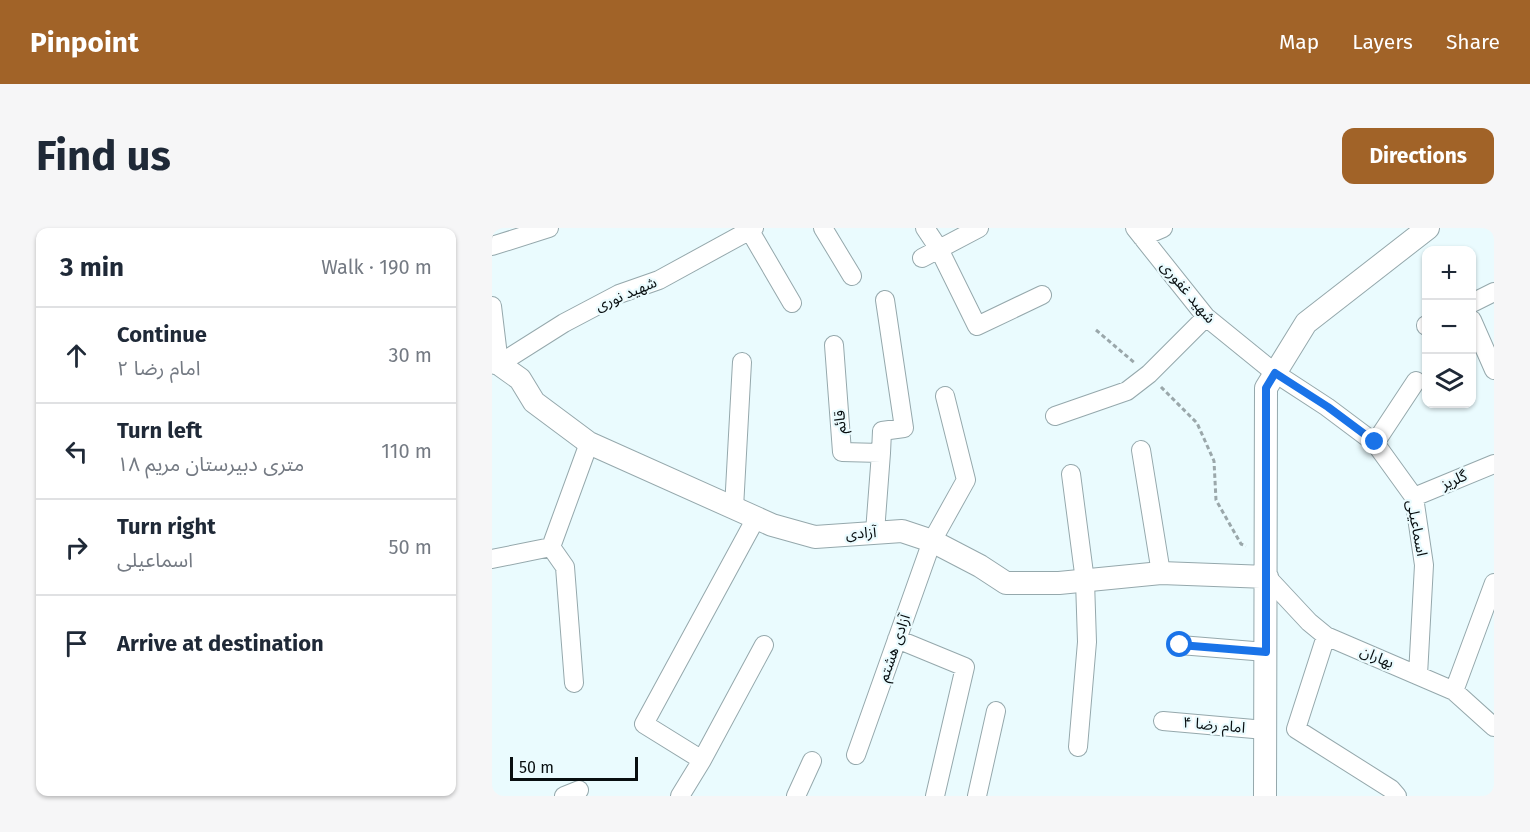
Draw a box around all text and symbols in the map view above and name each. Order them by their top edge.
text: Pinpoint [30,26,139,59]
text: Map [1279,29,1319,55]
text: Layers [1352,29,1413,55]
text: Share [1446,29,1500,55]
button: Directions [1342,128,1494,184]
text: Find us [36,131,171,181]
map controls [1422,246,1476,408]
button: + [1422,246,1476,300]
text: 3 min [60,252,124,283]
text: Walk · 190 m [321,255,432,279]
street label: شهید غفوری [1157,257,1219,327]
street label: شهید نوری [593,273,660,315]
button: − [1422,300,1476,354]
text: Continue [117,321,207,348]
icon: ahead [60,339,93,372]
text: 30 m [388,343,432,367]
button: layers [1422,354,1476,408]
text: امام رضا ۲ [117,356,200,380]
street label: قائم [830,409,852,434]
text: Turn left [117,417,202,444]
route end [1361,428,1387,454]
icon: left [60,435,93,468]
text: 110 m [381,439,432,463]
text: ۱۸ متری دبیرستان مریم [117,452,304,476]
street label: گلریز [1437,466,1471,494]
street label: اسماعیلی [1403,498,1431,558]
text: Turn right [117,513,216,540]
street label: آزادی [845,523,878,543]
icon: right [60,531,93,564]
text: 50 m [388,535,432,559]
text: اسماعیلی [117,548,193,572]
street label: آزادی هشتم [874,611,916,685]
icon: arrive [60,627,93,660]
text: Arrive at destination [117,630,324,657]
route start [1166,631,1192,657]
street label: بهاران [1357,642,1397,672]
street label: امام رضا ۴ [1182,713,1246,739]
scale bar [510,754,638,782]
text: 50 m [519,758,554,777]

